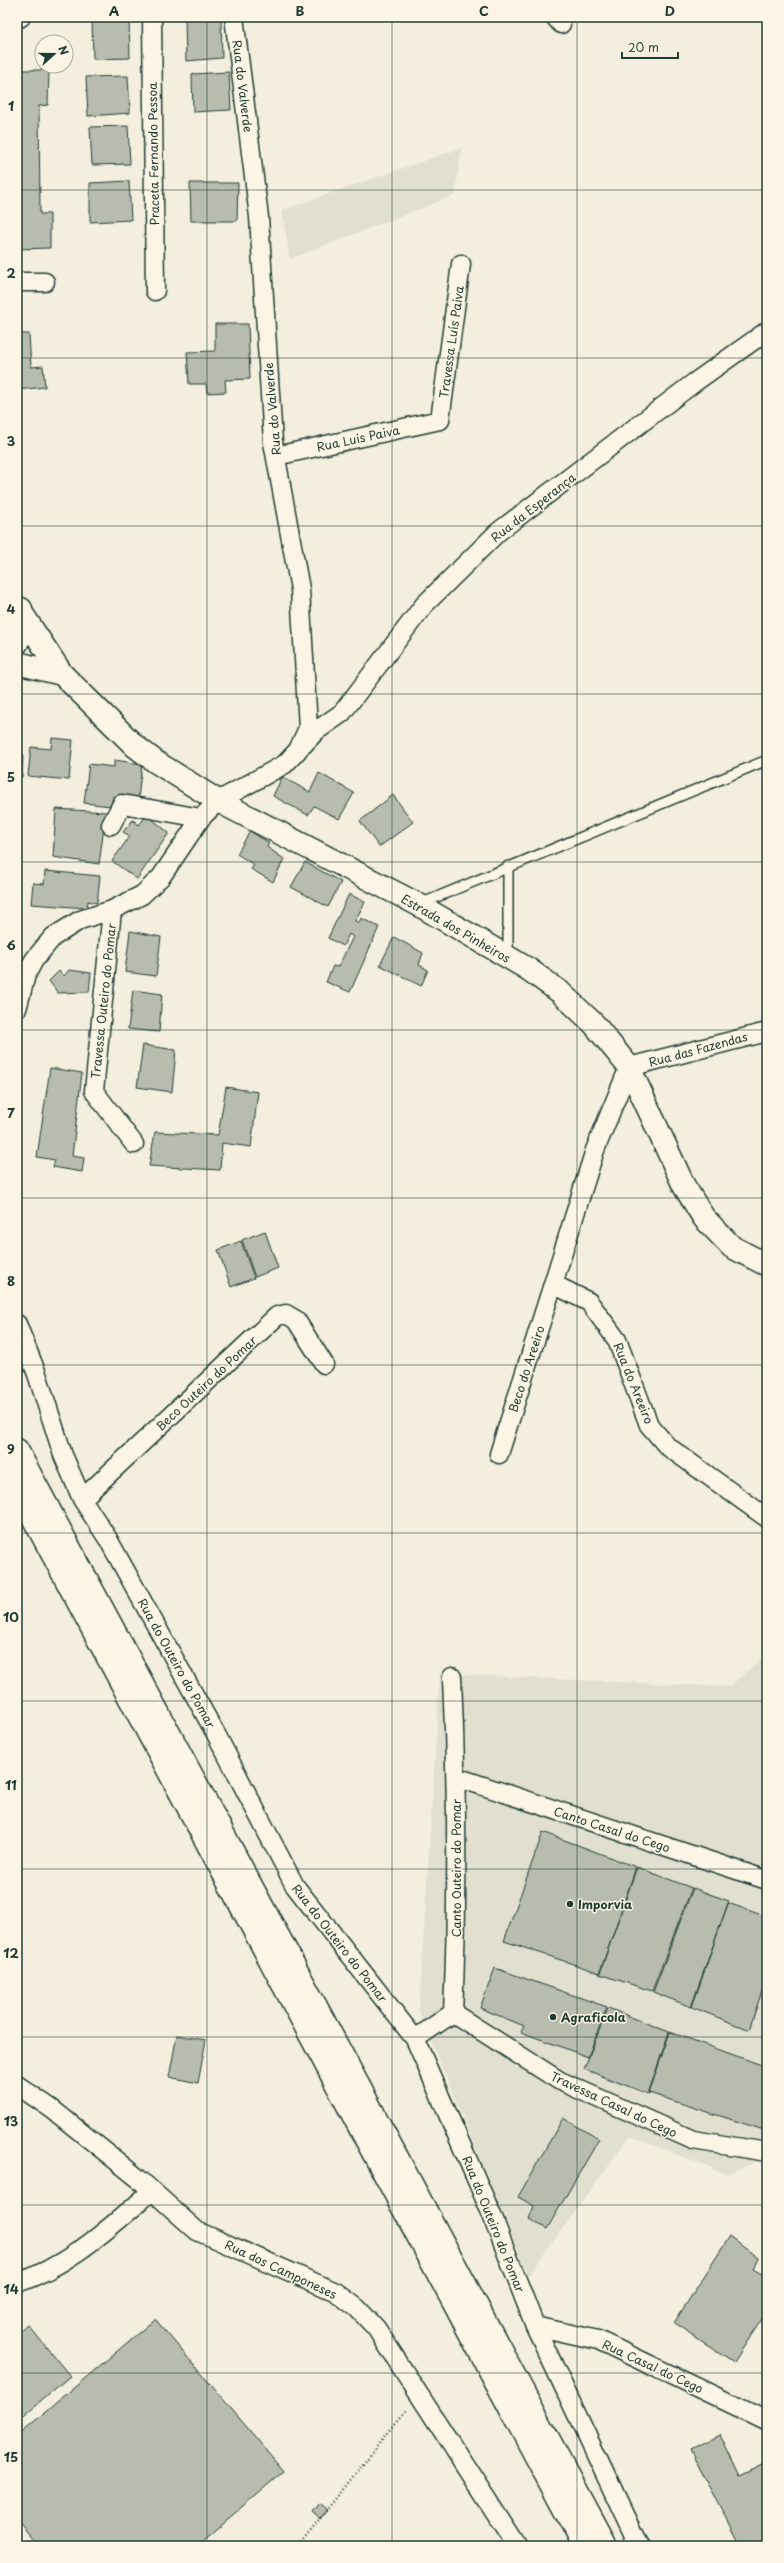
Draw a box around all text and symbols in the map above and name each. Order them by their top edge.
text: A [109,1,119,20]
text: B [296,1,305,20]
text: C [479,1,489,20]
text: D [665,1,675,20]
north arrow [34,34,74,74]
scale bar [622,34,678,60]
text: 20 m [628,38,659,56]
street label: Rua do Valverde [228,39,258,133]
text: N [54,43,73,58]
street label: Praceta Fernando Pessoa [143,82,163,226]
text: 1 [8,96,14,115]
text: 2 [6,263,16,282]
street label: Travessa Luís Paiva [434,284,468,399]
street label: Rua do Valverde [259,362,285,456]
street label: Rua Luis Paiva [315,420,402,456]
text: 3 [7,431,16,450]
street label: Rua da Esperança [487,468,580,546]
text: 4 [7,599,16,618]
text: 5 [7,767,15,786]
street label: Estrada dos Pinheiros [398,889,514,967]
street label: Travessa Outeiro do Pomar [86,922,120,1080]
text: 6 [6,935,16,954]
street label: Rua das Fazendas [647,1027,750,1071]
text: 7 [7,1103,15,1122]
text: 8 [7,1271,15,1290]
street label: Beco do Areeiro [503,1323,549,1415]
street label: Beco Outeiro do Pomar [152,1331,261,1435]
street label: Rua do Areeiro [610,1340,659,1427]
text: 9 [7,1439,15,1458]
street label: Rua do Outeiro do Pomar [134,1595,220,1732]
text: 10 [3,1607,19,1626]
text: 11 [5,1775,17,1794]
street label: Canto Outeiro do Pomar [447,1798,465,1937]
street label: Canto Casal do Cego [551,1802,673,1856]
street label: Rua do Outeiro do Pomar [288,1880,392,2006]
place label: Imporvia [578,1895,633,1913]
marker: Imporvia [565,1899,575,1909]
text: 12 [3,1943,19,1962]
place label: Agraficola [561,2008,626,2026]
marker: Agraficola [548,2012,558,2022]
street label: Travessa Casal do Cego [548,2067,680,2141]
text: 13 [4,2111,19,2130]
street label: Rua do Outeiro do Pomar [458,2153,530,2295]
street label: Rua dos Camponeses [222,2235,340,2303]
text: 14 [3,2279,19,2298]
street label: Rua Casal do Cego [600,2335,707,2397]
text: 15 [4,2447,18,2466]

